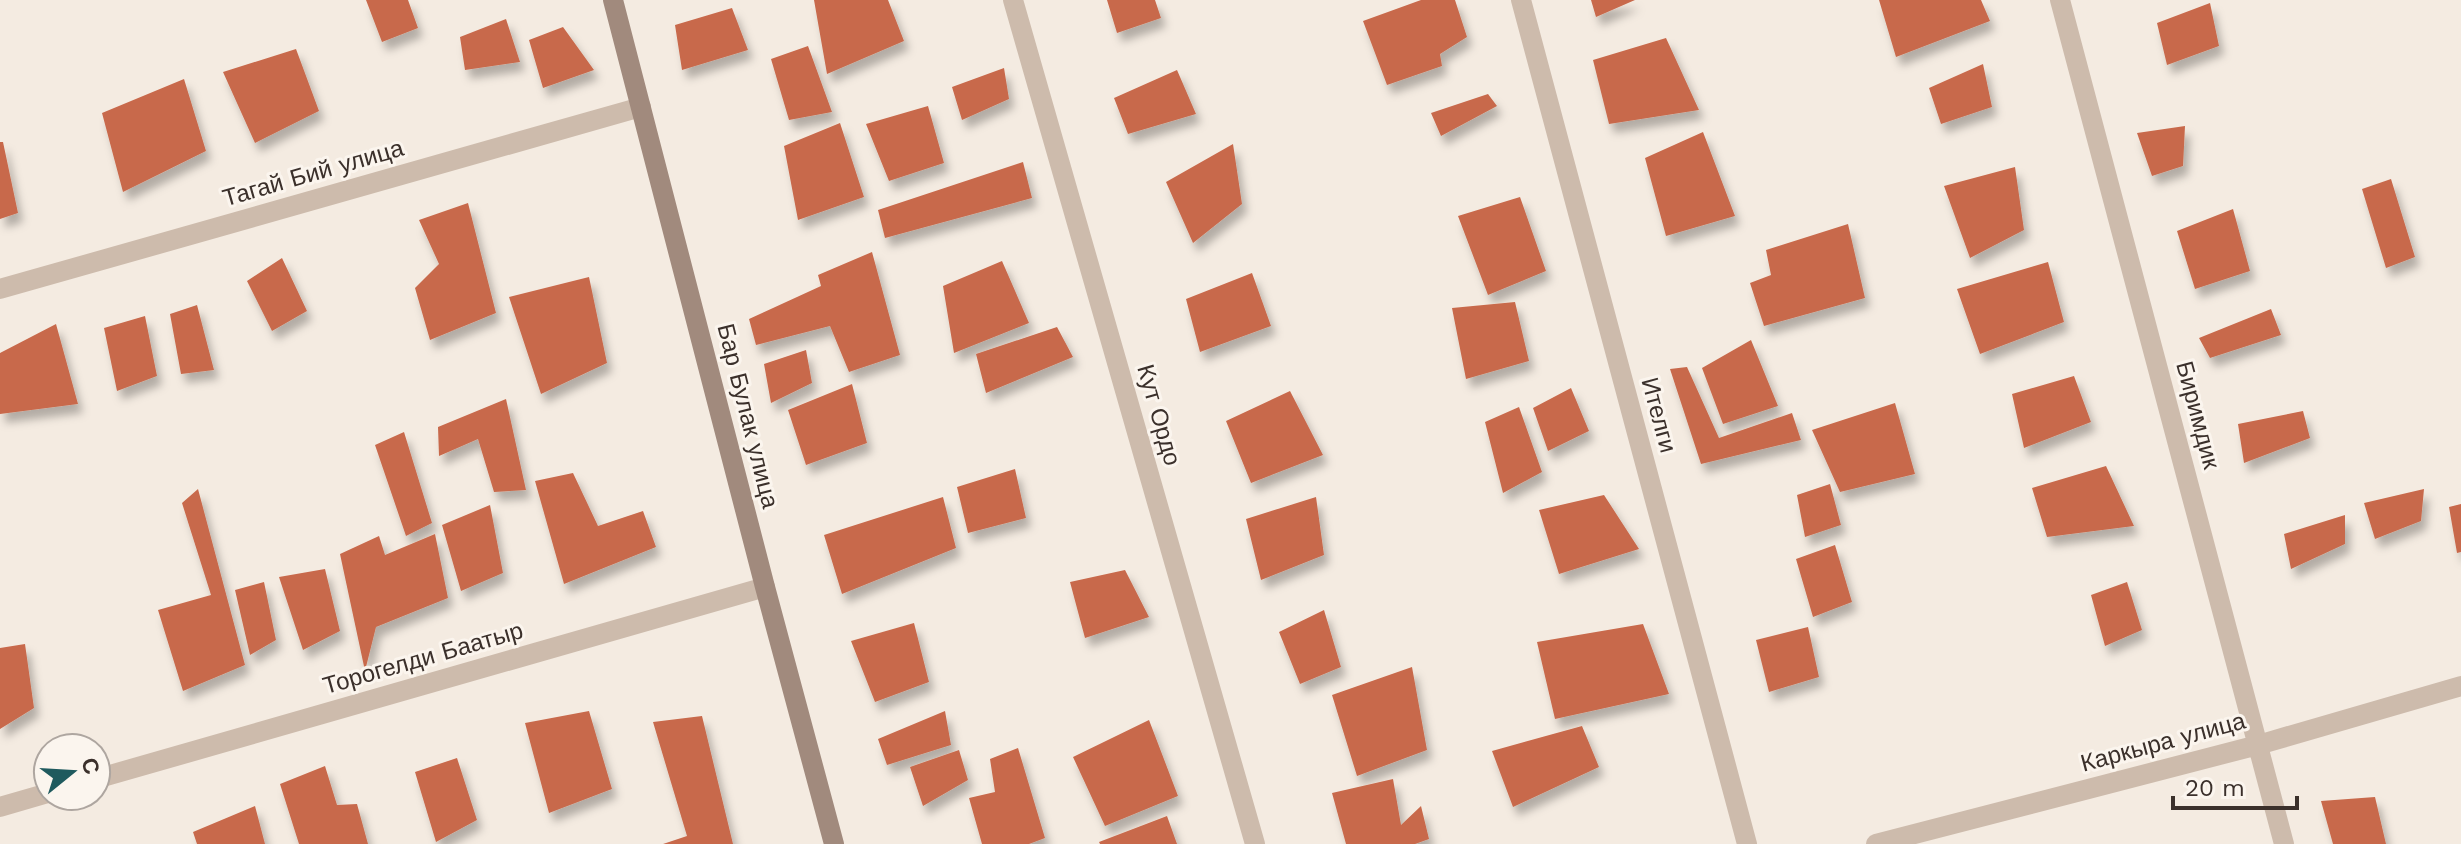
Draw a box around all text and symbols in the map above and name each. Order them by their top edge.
street label: Тагай Бий улица [219,134,407,212]
street label: Бар Булак улица [712,321,785,512]
street label: Биримдик [2170,358,2226,472]
street label: Кут Ордо [1131,361,1187,469]
street label: Ителги [1636,374,1682,456]
street label: Торогелди Баатыр [320,616,526,700]
street label: Каркыра улица [2078,706,2249,777]
north arrow [32,732,112,812]
text: С [76,755,105,777]
scale bar [2173,760,2297,810]
text: 20 m [2185,774,2245,802]

